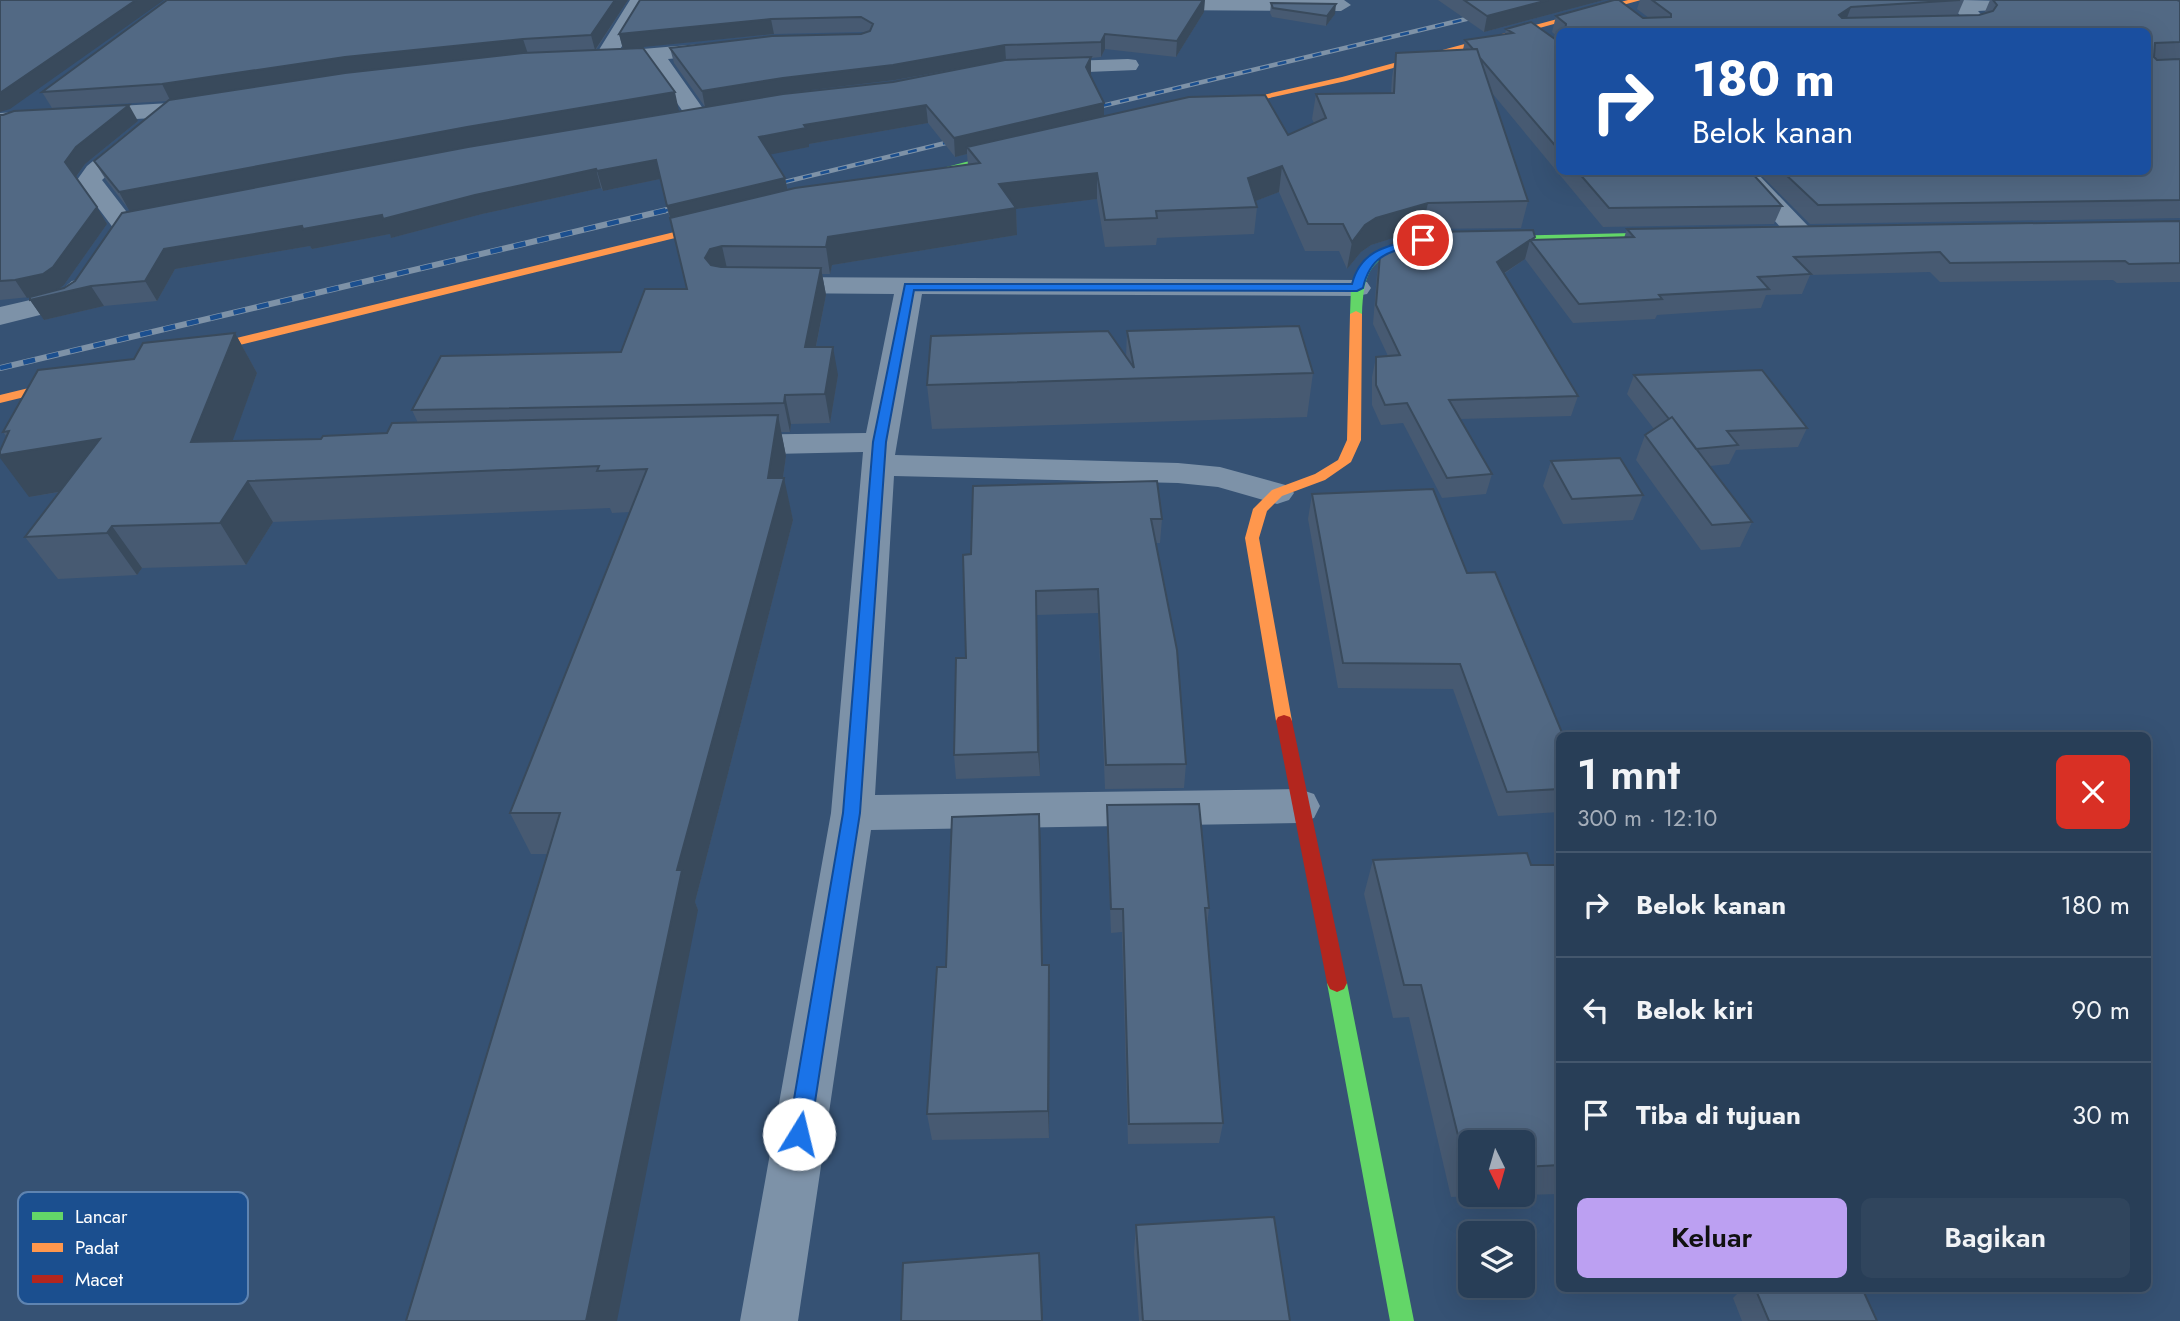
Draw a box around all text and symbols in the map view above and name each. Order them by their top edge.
text: 180 m [1692,44,1835,114]
icon: right [1577,56,1668,147]
text: Belok kanan [1692,109,1853,155]
pin [1393,210,1453,270]
icon: arrive [1404,221,1442,259]
text: 1 mnt [1577,744,1680,805]
button: close [2056,755,2130,829]
text: 300 m · 12:10 [1577,801,1717,835]
icon: right [1577,886,1615,924]
text: Belok kanan [1636,886,1786,924]
text: 180 m [2060,886,2130,924]
icon: left [1577,991,1615,1029]
text: Belok kiri [1636,991,1753,1029]
text: 90 m [2071,991,2130,1029]
icon: arrive [1577,1096,1615,1134]
text: Tiba di tujuan [1636,1096,1801,1134]
text: 30 m [2072,1096,2130,1134]
position arrow [762,1097,836,1171]
north arrow [1458,1130,1535,1208]
map controls [1458,1130,1535,1298]
legend [18,1192,248,1304]
button: Keluar [1577,1198,1847,1278]
button: Bagikan [1861,1198,2130,1278]
text: Lancar [75,1203,128,1230]
button: layers [1458,1221,1535,1298]
text: Padat [75,1234,119,1261]
text: Macet [75,1266,123,1293]

